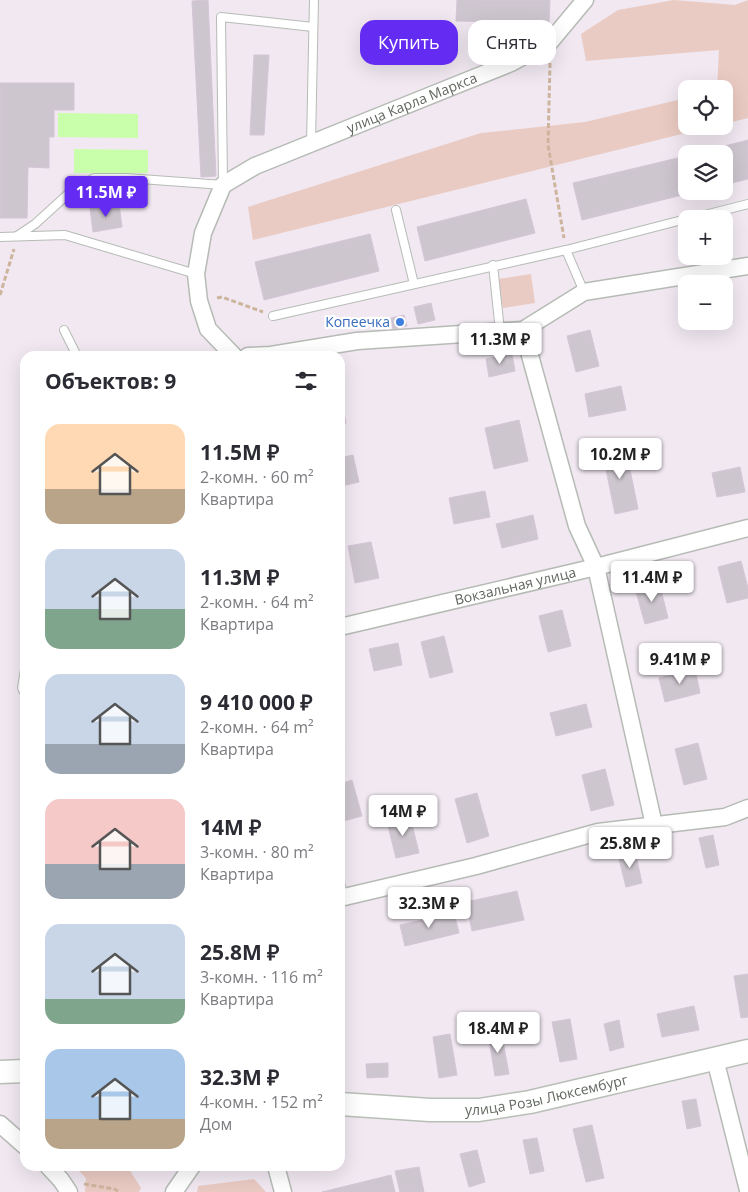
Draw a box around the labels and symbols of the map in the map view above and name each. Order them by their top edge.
street label: улица Карла Маркса [344,68,480,137]
pin: 11.5M ₽ [60,176,152,218]
place label: Копеечка [325,312,390,331]
marker: Копеечка [394,316,406,328]
pin: 11.3M ₽ [454,322,546,365]
pin: 10.2M ₽ [574,438,666,480]
pin: 11.4M ₽ [606,560,698,603]
street label: Вокзальная улица [453,562,578,609]
pin: 9.41M ₽ [634,642,726,685]
pin: 14M ₽ [368,794,438,837]
pin: 25.8M ₽ [584,826,676,869]
pin: 32.3M ₽ [383,886,475,929]
pin: 18.4M ₽ [452,1012,544,1054]
street label: улица Розы Люксембург [465,1069,629,1119]

